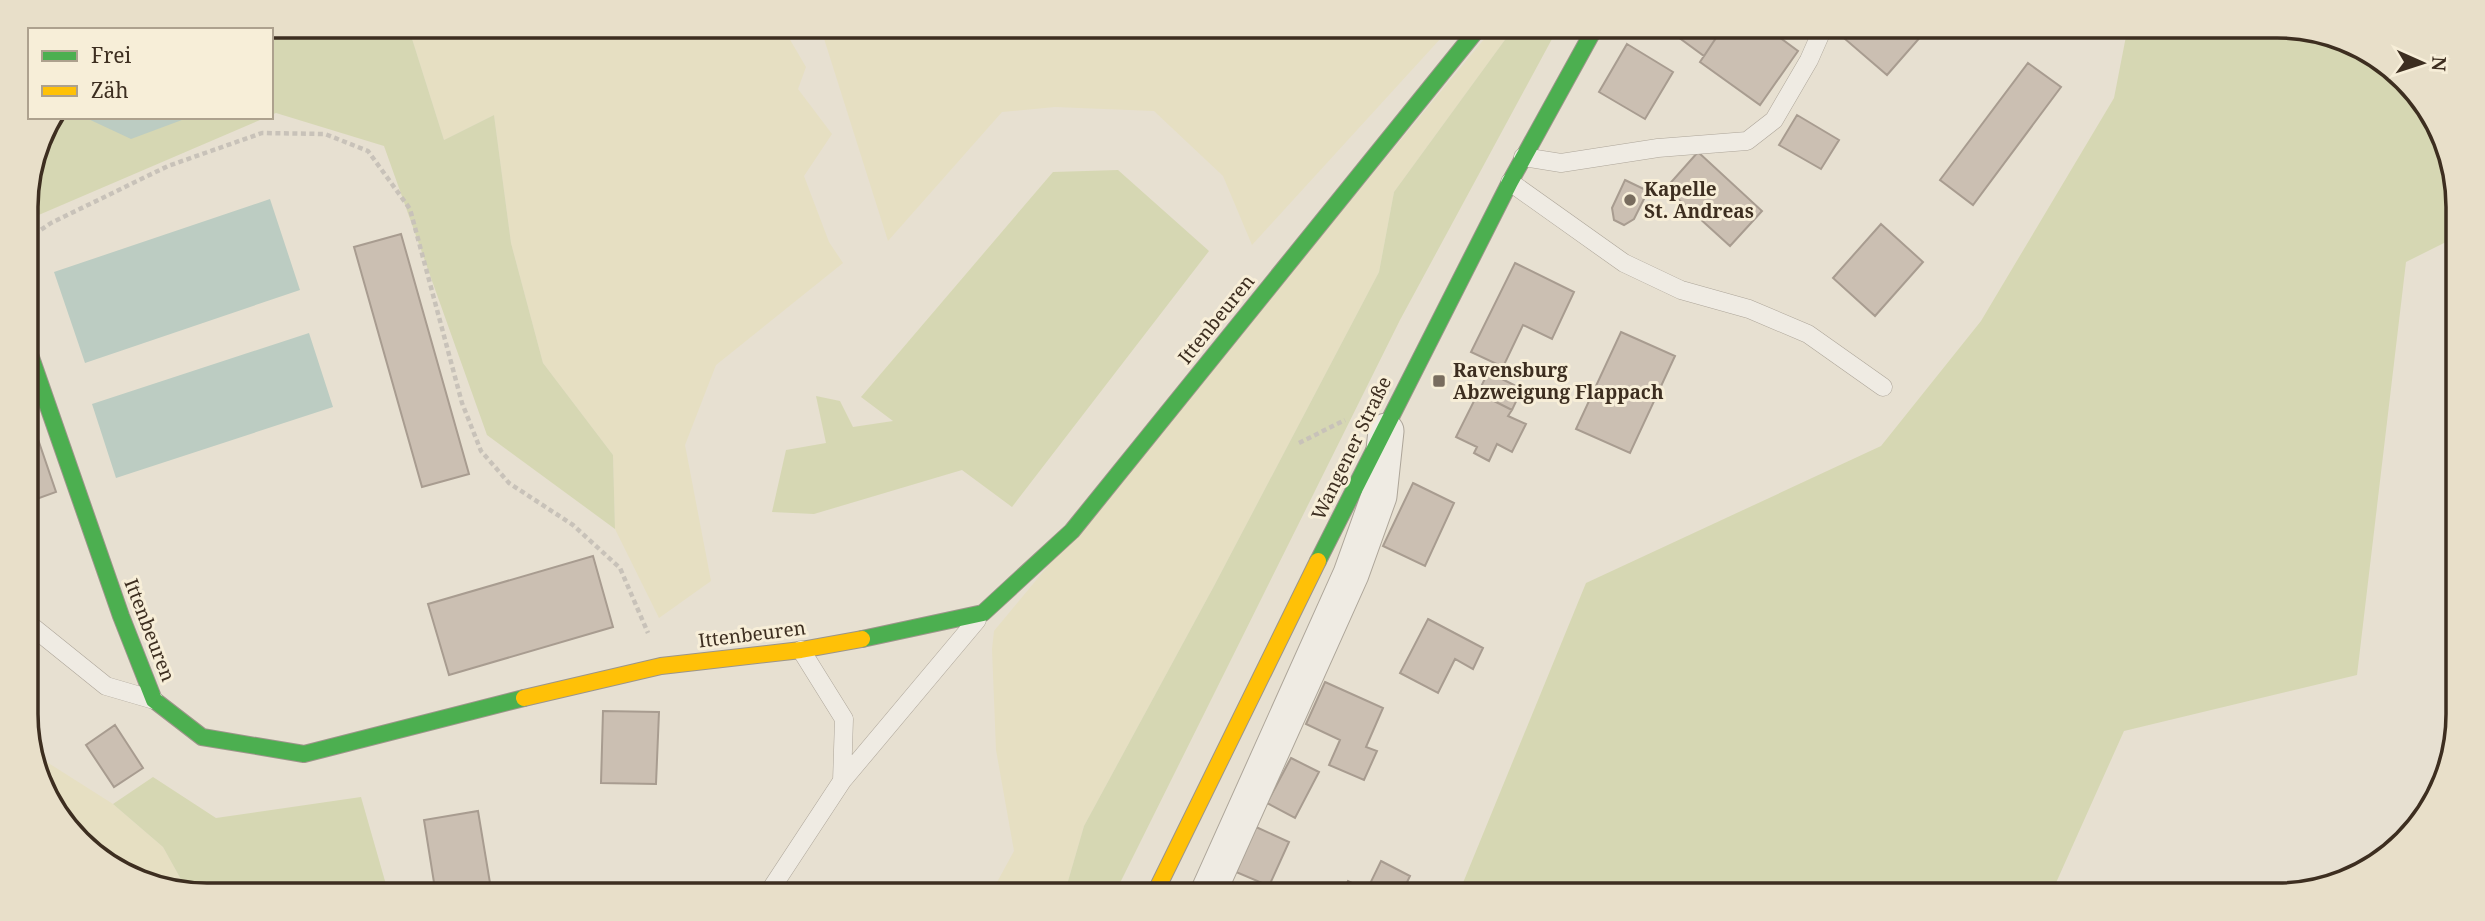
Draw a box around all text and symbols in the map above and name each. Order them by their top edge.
legend [28,28,273,119]
north arrow [2387,28,2457,98]
text: Frei [91,41,132,69]
text: N [2426,56,2452,72]
text: Zäh [91,76,129,104]
place label: Kapelle St. Andreas [1644,176,1754,224]
marker: Kapelle St. Andreas [1622,192,1638,208]
street label: Ittenbeuren [1172,269,1260,369]
place label: Ravensburg Abzweigung Flappach [1453,357,1664,405]
street label: Wangener Straße [1305,372,1397,524]
marker: Ravensburg Abzweigung Flappach [1431,373,1447,389]
street label: Ittenbeuren [119,575,181,685]
street label: Ittenbeuren [697,615,807,653]

